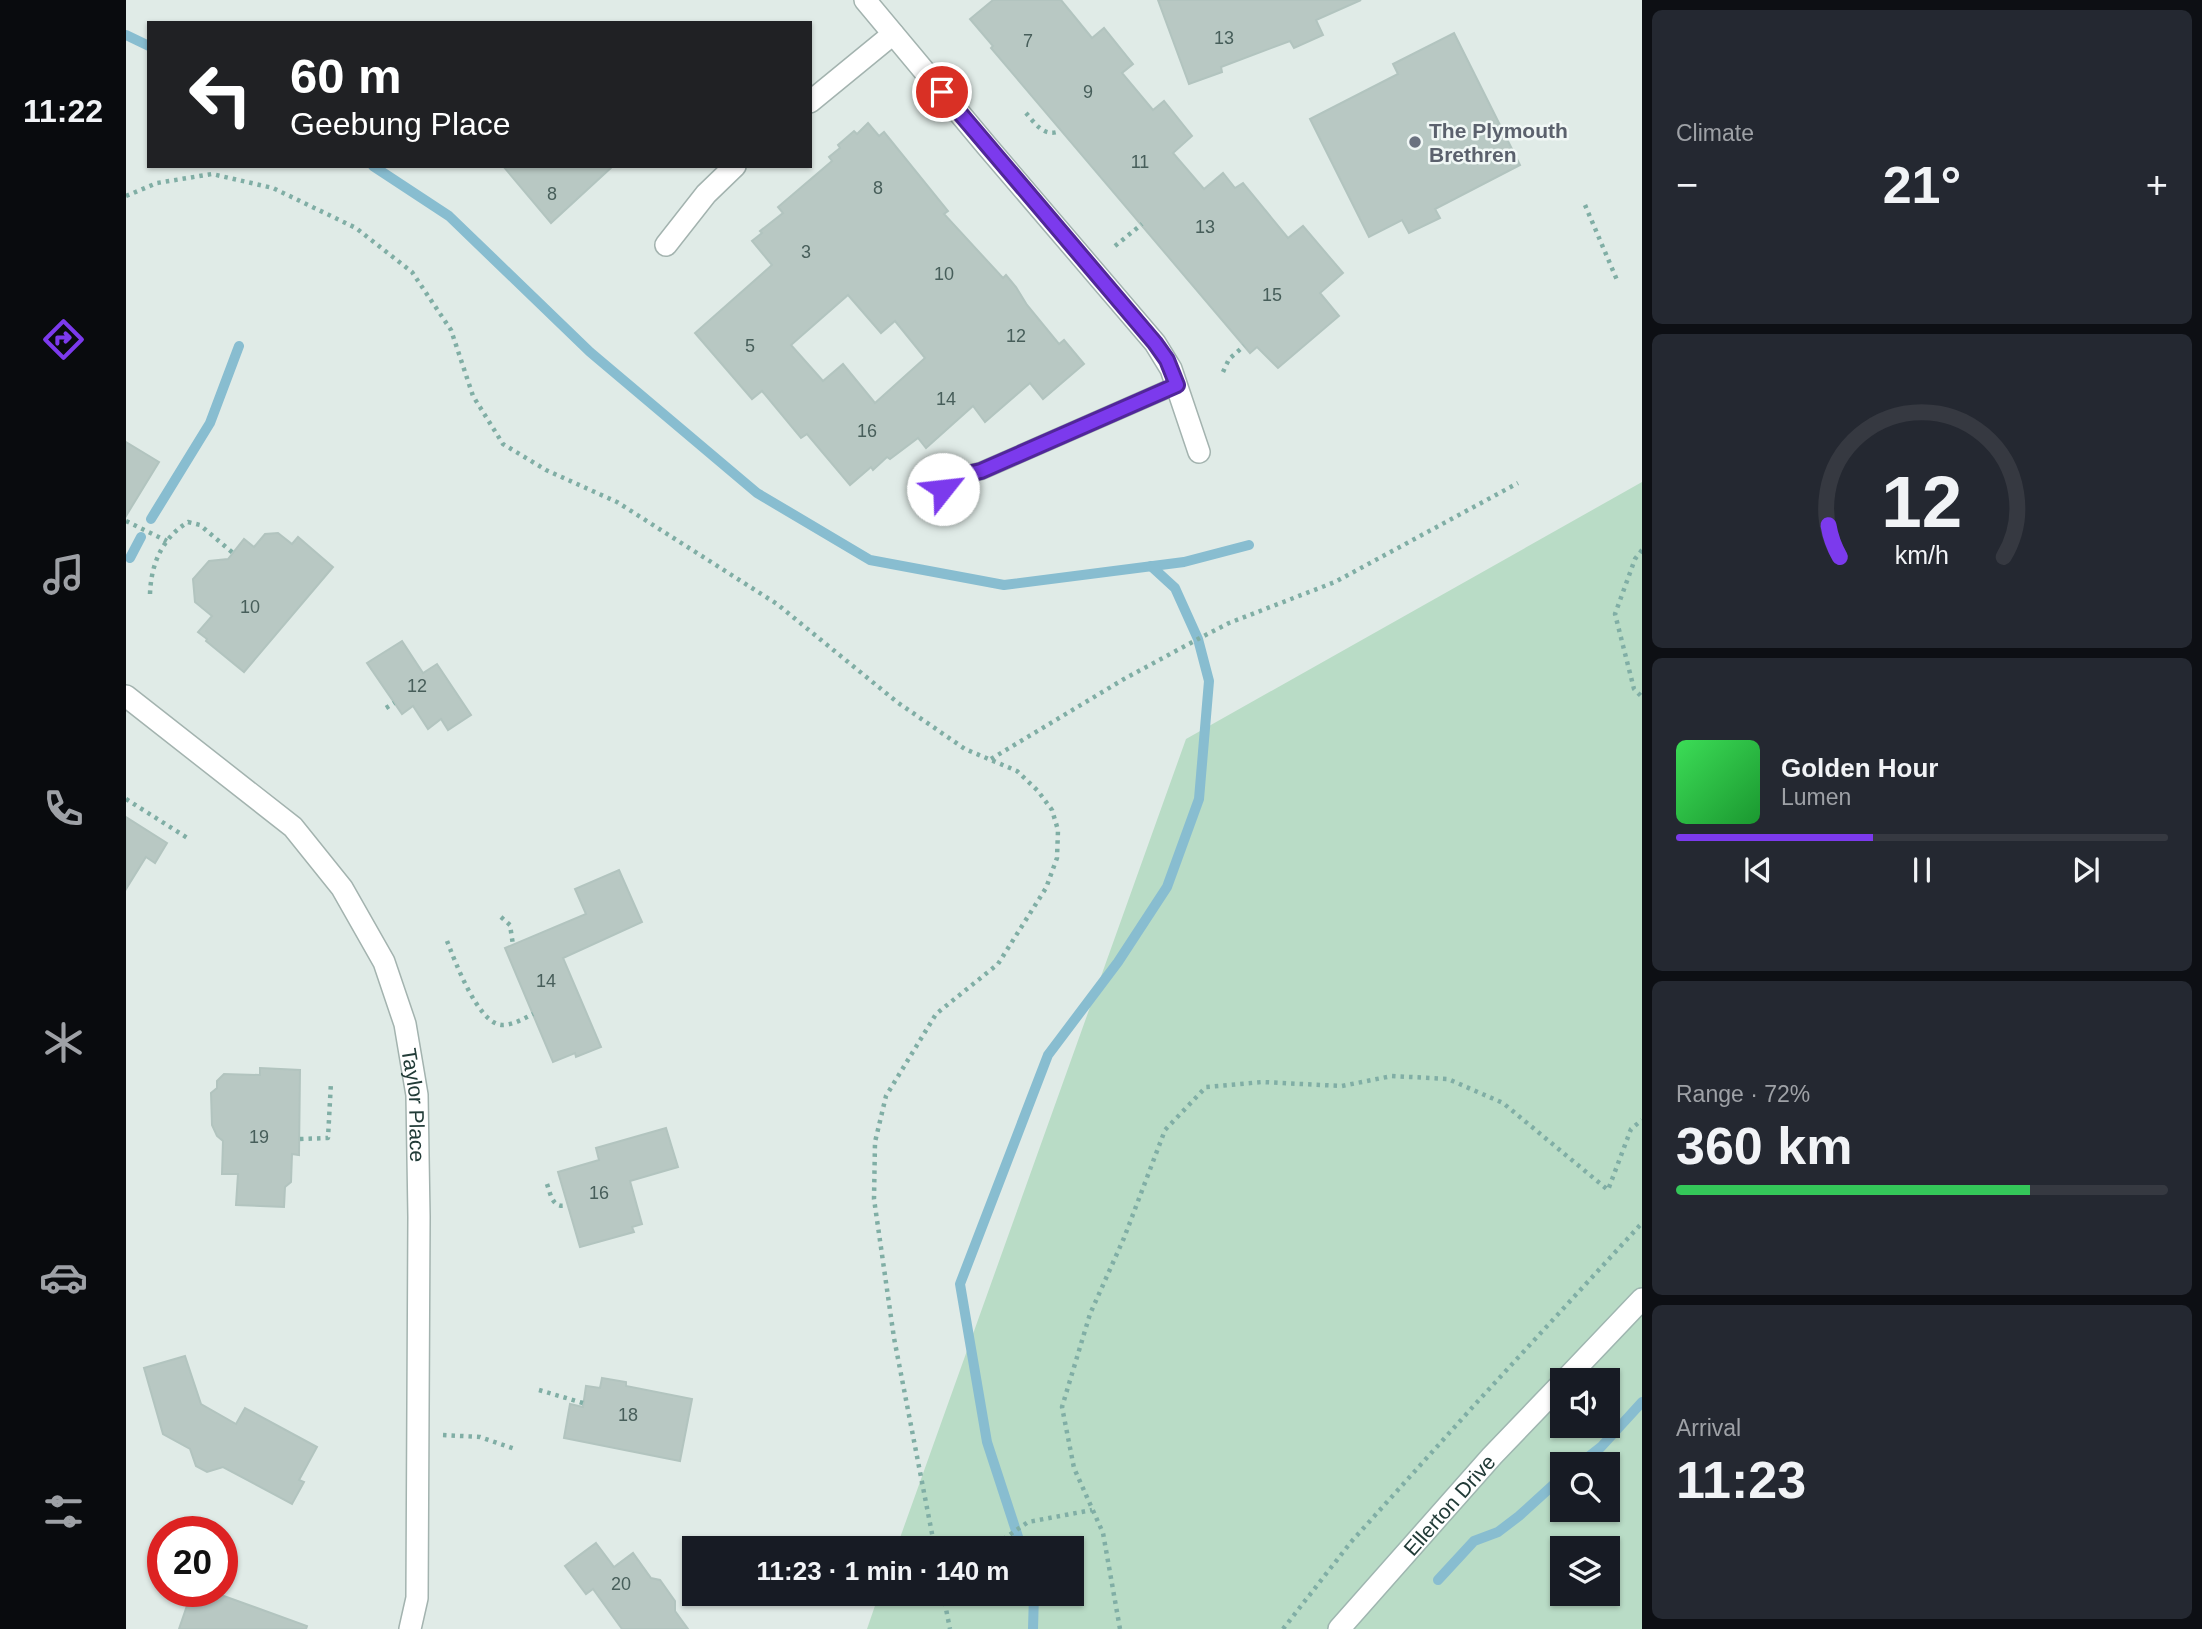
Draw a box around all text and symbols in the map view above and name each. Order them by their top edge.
house number: 13 [1214,28,1234,48]
house number: 7 [1023,31,1033,51]
icon: left [175,49,266,140]
text: 60 m [290,49,402,103]
pin [912,62,972,122]
icon: arrive [923,73,961,111]
house number: 9 [1083,82,1093,102]
text: 11:22 [23,93,103,129]
text: Geebung Place [290,106,511,142]
place label: The Plymouth Brethren [1429,119,1568,166]
text: Climate [1676,120,1754,146]
marker: The Plymouth Brethren [1407,134,1423,150]
house number: 11 [1131,152,1149,172]
text: 21° [1883,156,1961,214]
text: − [1676,164,1698,206]
text: + [2146,164,2168,206]
house number: 8 [873,178,883,198]
house number: 8 [547,184,557,204]
house number: 13 [1195,217,1215,237]
house number: 3 [801,242,811,262]
house number: 10 [934,264,954,284]
house number: 15 [1262,285,1282,305]
icon: directions [39,315,88,364]
house number: 12 [1006,326,1026,346]
house number: 5 [745,336,755,356]
house number: 14 [936,389,956,409]
house number: 16 [857,421,877,441]
position arrow [906,452,980,526]
text: 12 [1882,461,1962,542]
text: km/h [1895,540,1949,568]
icon: music [39,550,88,599]
house number: 10 [240,597,260,617]
house number: 12 [407,676,427,696]
text: Golden Hour [1781,753,1938,783]
icon: phone [39,784,88,833]
text: Lumen [1781,784,1851,810]
icon: previous [1739,851,1777,889]
icon: pause [1903,851,1941,889]
icon: next [2067,851,2105,889]
house number: 14 [536,971,556,991]
icon: climate [39,1018,88,1067]
street label: Taylor Place [398,1046,430,1162]
text: Range · 72% [1676,1081,1810,1107]
text: 360 km [1676,1117,1852,1175]
house number: 19 [249,1127,269,1147]
house number: 16 [589,1183,609,1203]
icon: car [39,1253,88,1302]
map controls [1550,1368,1620,1606]
button: sound [1550,1368,1620,1438]
house number: 18 [618,1405,638,1425]
text: Arrival [1676,1415,1741,1441]
street label: Ellerton Drive [1399,1450,1499,1560]
text: 11:23 [1676,1451,1806,1509]
button: search [1550,1452,1620,1522]
icon: filters [39,1487,88,1536]
speed limit sign: 20 [147,1516,238,1607]
button: layers [1550,1536,1620,1606]
text: 11:23 · 1 min · 140 m [757,1556,1009,1586]
house number: 20 [611,1574,631,1594]

